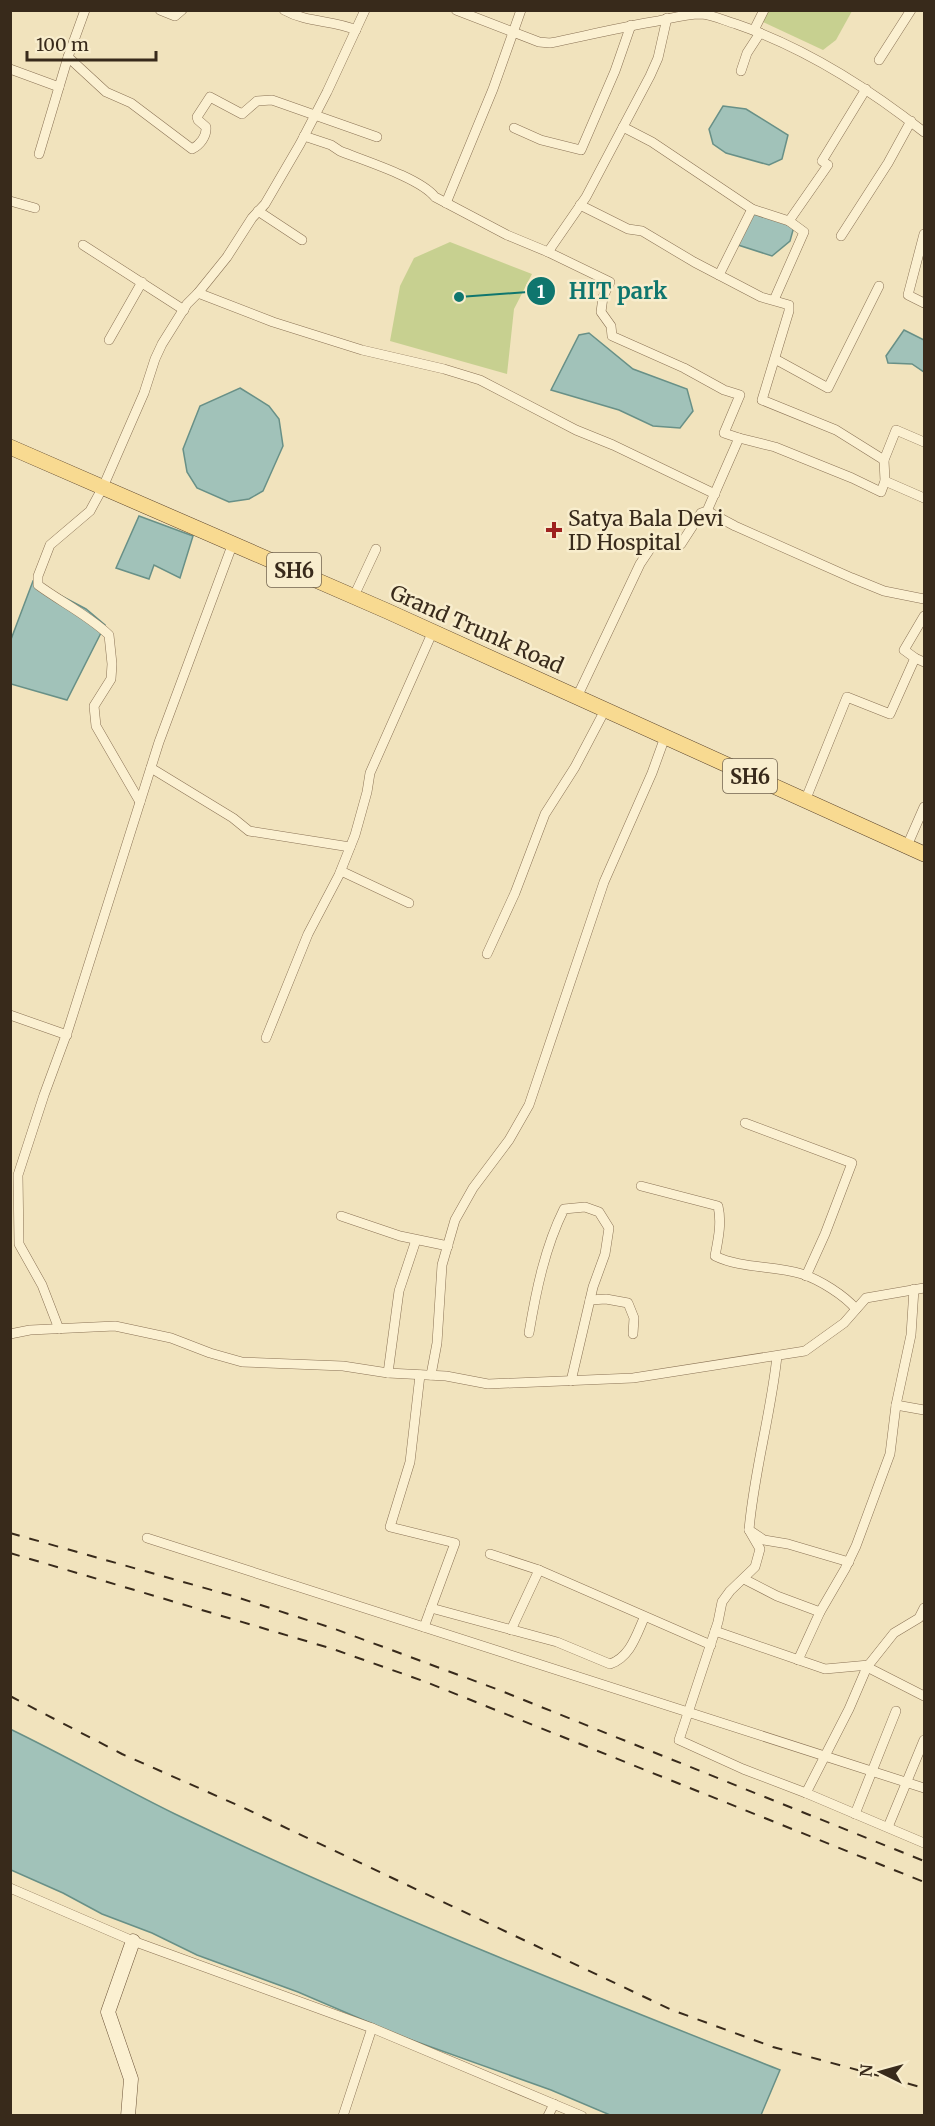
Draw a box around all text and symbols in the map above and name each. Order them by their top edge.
scale bar [27,24,156,62]
text: 100 m [36,33,89,56]
callout: HIT park [526,271,679,311]
text: HIT park [569,277,668,305]
text: 1 [537,280,545,303]
place label: Satya Bala Devi ID Hospital [568,505,724,556]
marker: Satya Bala Devi ID Hospital [545,521,563,539]
road number: SH6 [267,553,321,587]
street label: Grand Trunk Road [386,579,568,680]
road number: SH6 [723,759,777,793]
north arrow [851,2042,911,2102]
text: N [856,2063,877,2078]

